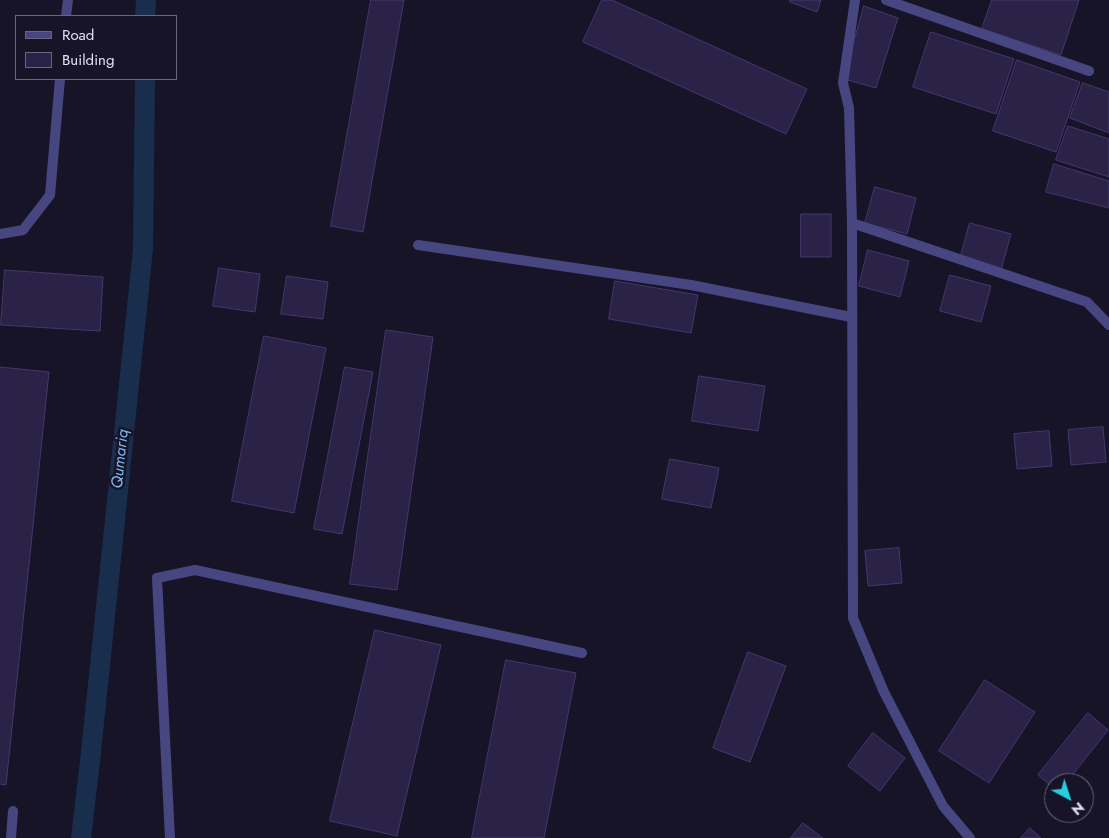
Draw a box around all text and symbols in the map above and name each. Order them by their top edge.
legend [15,15,178,80]
text: Road [62,24,94,46]
text: Building [62,49,114,71]
water label: Qumariq [108,428,134,490]
north arrow [1044,773,1094,823]
text: N [1067,797,1089,820]

